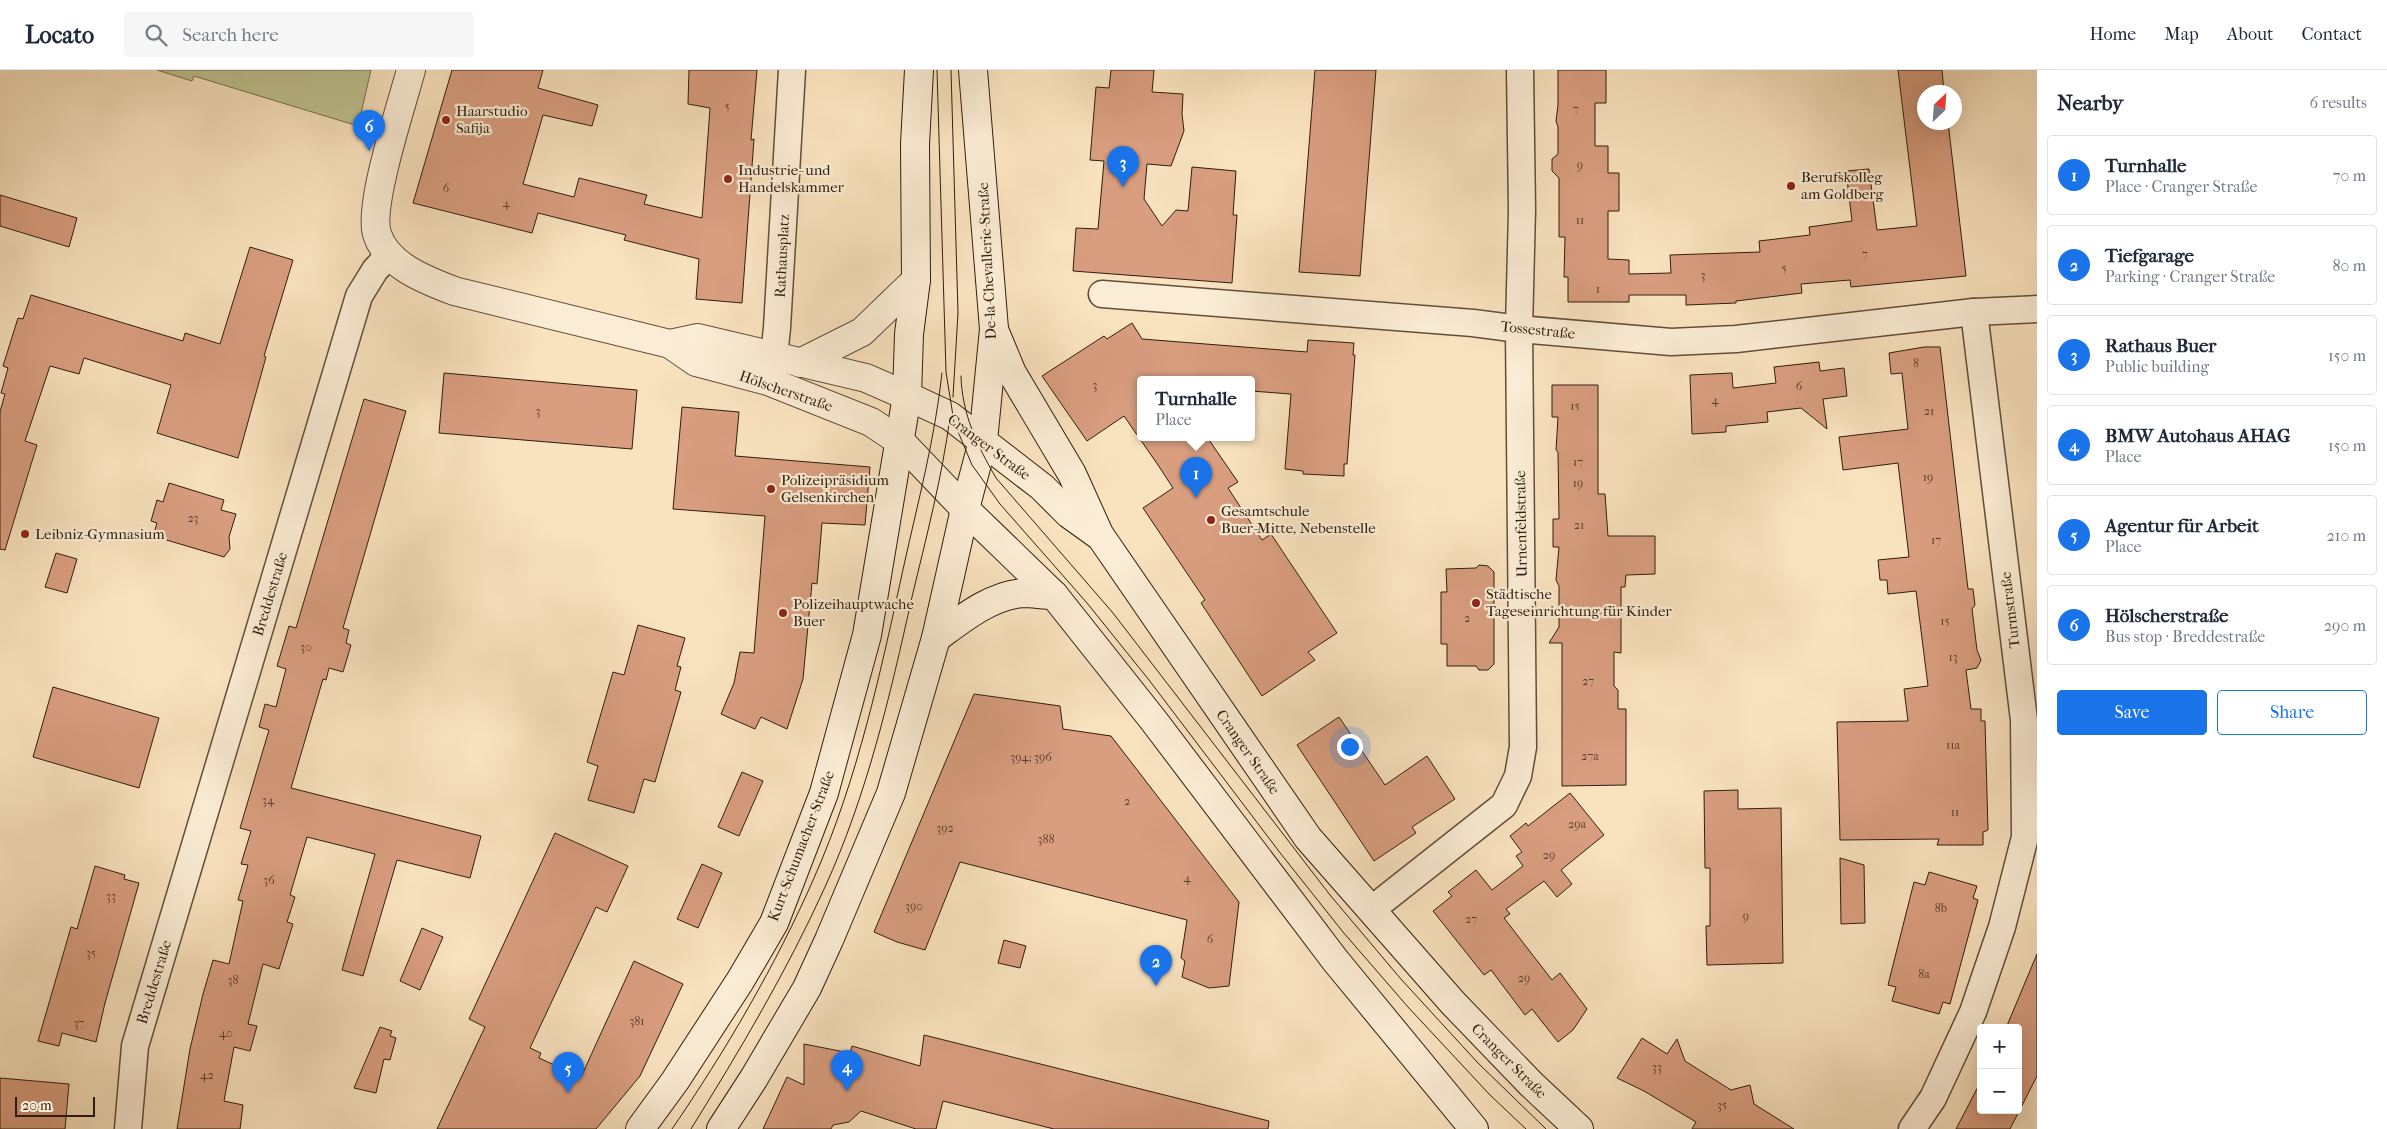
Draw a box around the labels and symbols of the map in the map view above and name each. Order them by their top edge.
north arrow [1917,85,1962,130]
house number: 5 [724,99,730,113]
place label: Haarstudio Safija [456,102,528,137]
house number: 7 [1573,102,1579,116]
pin: 6 [353,110,385,151]
marker: Haarstudio Safija [440,114,452,126]
pin: 3 [1107,146,1139,187]
house number: 9 [1577,158,1583,172]
place label: Industrie- und Handelskammer [738,161,845,196]
place label: Berufskolleg am Goldberg [1801,168,1885,203]
marker: Industrie- und Handelskammer [722,173,734,185]
marker: Berufskolleg am Goldberg [1785,180,1797,192]
house number: 6 [443,181,450,195]
street label: De-la-Chevallerie-Straße [974,181,1000,340]
house number: 4 [502,196,510,210]
street label: Rathausplatz [771,213,793,298]
house number: 11 [1576,213,1584,227]
house number: 7 [1862,247,1868,261]
house number: 5 [1781,261,1787,275]
house number: 3 [1701,268,1706,282]
house number: 1 [1596,282,1600,296]
street label: Tossestraße [1500,317,1577,343]
house number: 8 [1913,356,1919,370]
street label: Hölscherstraße [737,367,836,416]
house number: 3 [1093,378,1098,392]
house number: 6 [1796,379,1803,393]
house number: 4 [1711,393,1719,407]
house number: 15 [1570,399,1580,413]
house number: 3 [536,404,541,418]
house number: 21 [1924,404,1934,418]
street label: Cranger Straße [944,410,1034,484]
house number: 17 [1573,455,1583,469]
pin: 1 [1180,457,1212,498]
street label: Urnenfeldstraße [1511,470,1531,578]
house number: 19 [1923,470,1933,484]
place label: Polizeipräsidium Gelsenkirchen [781,471,889,506]
house number: 19 [1573,476,1583,490]
marker: Polizeipräsidium Gelsenkirchen [765,483,777,495]
place label: Gesamtschule Buer-Mitte, Nebenstelle [1221,502,1376,537]
house number: 23 [187,511,199,525]
marker: Gesamtschule Buer-Mitte, Nebenstelle [1205,514,1217,526]
house number: 21 [1574,518,1584,532]
place label: Leibniz-Gymnasium [35,525,165,543]
marker: Leibniz-Gymnasium [19,528,31,540]
house number: 17 [1931,533,1941,547]
street label: Breddestraße [249,549,292,638]
street label: Turmstraße [1996,570,2024,649]
place label: Städtische Tageseinrichtung für Kinder [1486,585,1672,620]
place label: Polizeihauptwache Buer [793,595,914,630]
marker: Städtische Tageseinrichtung für Kinder [1470,597,1482,609]
marker: Polizeihauptwache Buer [777,607,789,619]
house number: 2 [1464,611,1470,625]
house number: 15 [1940,614,1950,628]
house number: 30 [300,640,312,654]
house number: 13 [1948,650,1958,664]
house number: 27 [1582,674,1594,688]
street label: Cranger Straße [1212,706,1284,798]
your location [1337,734,1363,760]
house number: 11a [1946,738,1961,752]
house number: 27a [1581,749,1599,763]
house number: 394; 396 [1010,750,1052,764]
street label: Kurt-Schumacher-Straße [764,768,838,924]
house number: 34 [262,793,275,807]
house number: 2 [1124,794,1130,808]
house number: 11 [1951,805,1959,819]
house number: 29a [1568,817,1586,831]
house number: 392 [936,821,954,835]
house number: 388 [1038,832,1054,846]
house number: 29 [1543,848,1555,862]
house number: 4 [1183,871,1191,885]
house number: 36 [263,873,275,887]
house number: 33 [106,889,116,903]
house number: 390 [905,899,923,913]
house number: 8b [1935,901,1947,915]
house number: 9 [1743,909,1749,923]
house number: 27 [1465,912,1477,926]
house number: 6 [1207,932,1214,946]
street label: Breddestraße [133,937,176,1026]
pin: 2 [1140,945,1172,986]
house number: 35 [86,946,96,960]
house number: 8a [1918,967,1930,981]
house number: 29 [1518,971,1530,985]
house number: 38 [228,973,238,987]
house number: 381 [629,1014,645,1028]
house number: 37 [74,1016,85,1030]
street label: Cranger Straße [1468,1020,1551,1103]
house number: 40 [219,1026,233,1040]
pin: 4 [831,1050,863,1091]
pin: 5 [552,1052,584,1093]
house number: 33 [1652,1060,1662,1074]
house number: 42 [200,1068,214,1082]
scale bar [15,1094,95,1117]
house number: 35 [1717,1098,1727,1112]

